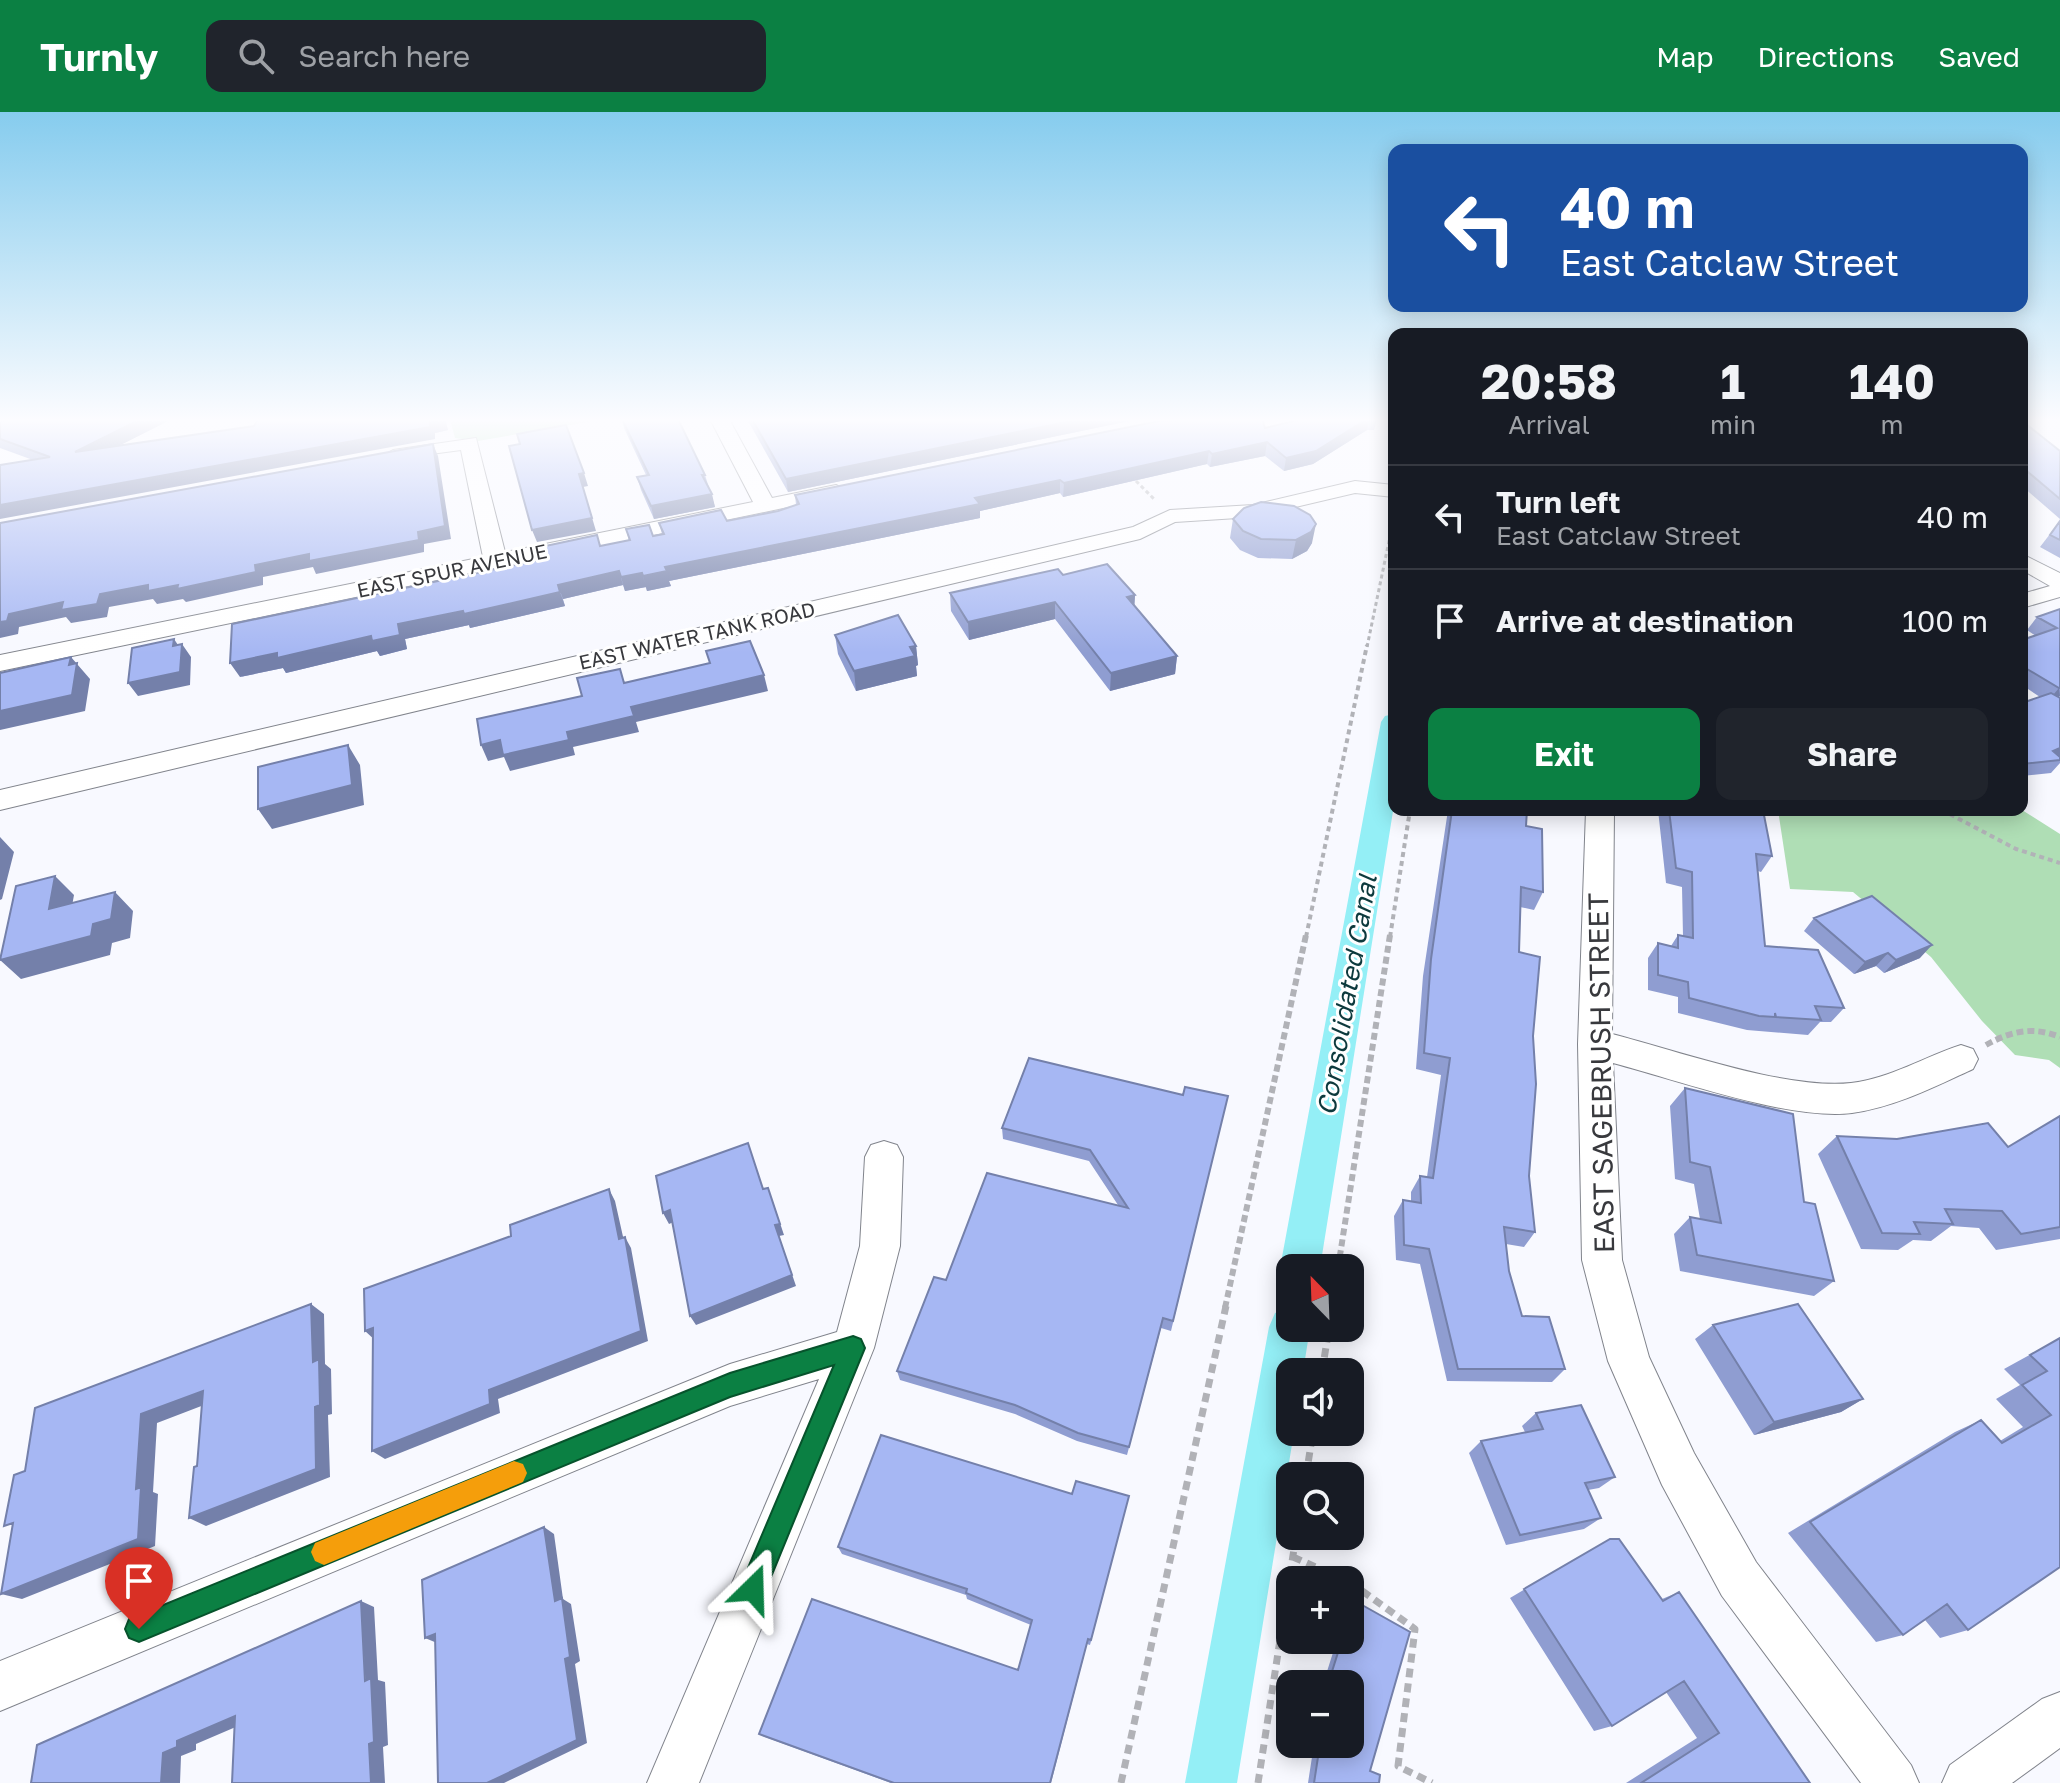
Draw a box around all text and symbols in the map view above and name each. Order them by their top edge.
search box [206,20,766,92]
text: Turnly [40,34,158,79]
icon: search [234,34,278,78]
text: Search here [298,38,470,74]
text: Map [1656,40,1713,73]
text: Directions [1757,40,1894,73]
text: Saved [1938,40,2020,73]
text: 40 m [1560,173,1694,240]
icon: left [1428,176,1532,280]
text: East Catclaw Street [1560,241,1899,284]
text: 20:58 [1481,352,1617,410]
text: 1 [1721,352,1745,410]
text: 140 [1849,352,1935,410]
text: Arrival [1508,409,1590,440]
text: min [1710,409,1756,440]
text: m [1880,409,1903,440]
text: Turn left [1496,484,1621,520]
icon: left [1428,495,1472,539]
text: 40 m [1917,499,1988,535]
text: East Catclaw Street [1496,520,1741,551]
street label: EAST SPUR AVENUE [355,538,549,602]
street label: EAST WATER TANK ROAD [576,596,817,674]
icon: arrive [1428,599,1472,643]
text: Arrive at destination [1496,603,1793,639]
text: 100 m [1902,603,1988,639]
button: Exit [1428,708,1700,800]
button: Share [1716,708,1988,800]
water label: Consolidated Canal [1310,871,1383,1118]
street label: EAST SAGEBRUSH STREET [1581,893,1620,1253]
north arrow [1276,1254,1364,1342]
map controls [1276,1254,1364,1758]
button: sound [1276,1358,1364,1446]
button: search [1276,1462,1364,1550]
pin [105,1547,173,1629]
position arrow [711,1547,795,1631]
icon: arrive [117,1559,161,1603]
button: + [1276,1566,1364,1654]
button: − [1276,1670,1364,1758]

